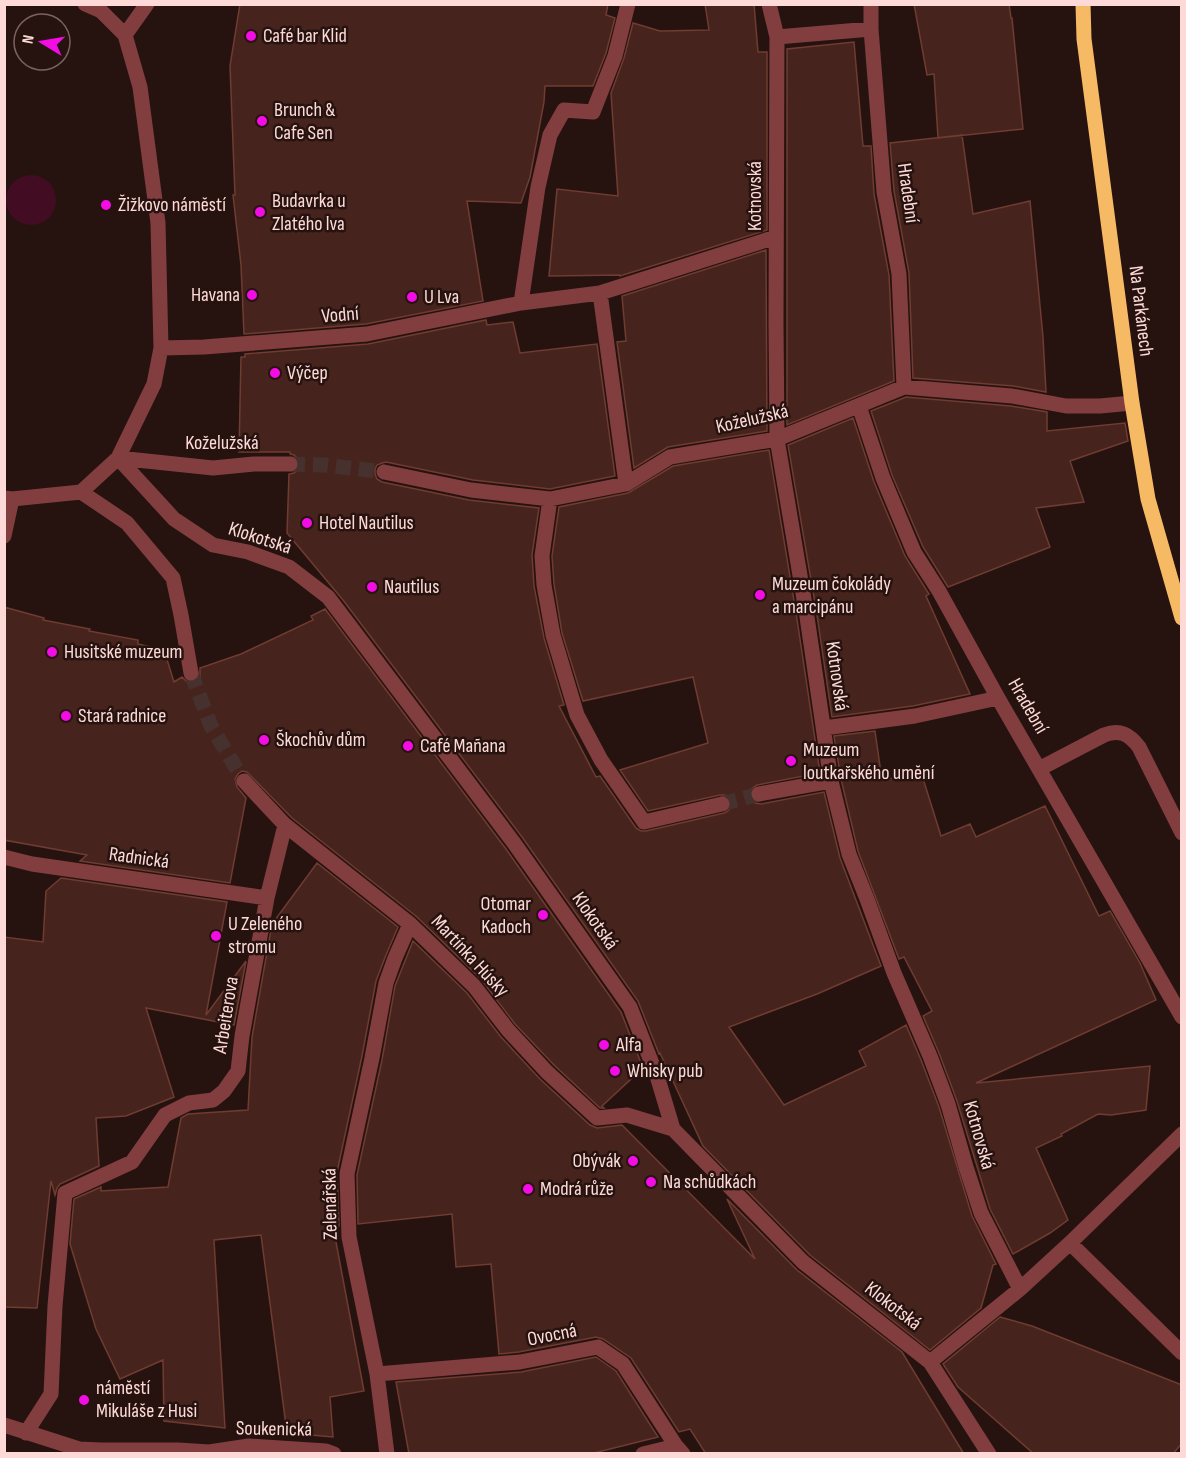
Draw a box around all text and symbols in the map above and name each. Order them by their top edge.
north arrow [12,12,72,72]
place label: Café bar Klid [263,24,347,48]
marker: Café bar Klid [244,29,258,43]
text: N [19,33,39,45]
place label: Brunch & Cafe Sen [274,98,335,145]
marker: Brunch & Cafe Sen [255,114,269,128]
street label: Kotnovská [743,161,767,231]
street label: Hradební [892,161,924,225]
place label: Budavrka u Zlatého lva [272,189,346,236]
place label: Žižkovo náměstí [118,193,226,217]
marker: Žižkovo náměstí [99,198,113,212]
marker: Budavrka u Zlatého lva [253,205,267,219]
street label: Na Parkánech [1124,264,1158,358]
place label: Havana [191,283,240,307]
place label: U Lva [424,285,459,309]
marker: Havana [245,288,259,302]
marker: U Lva [405,290,419,304]
street label: Vodní [320,301,360,329]
place label: Výčep [287,361,328,385]
marker: Výčep [268,366,282,380]
street label: Koželužská [713,399,791,439]
street label: Koželužská [185,431,259,455]
place label: Hotel Nautilus [319,511,414,535]
marker: Hotel Nautilus [300,516,314,530]
street label: Klokotská [225,517,295,559]
place label: Muzeum čokolády a marcipánu [772,572,891,619]
place label: Nautilus [384,575,439,599]
marker: Nautilus [365,580,379,594]
marker: Muzeum čokolády a marcipánu [753,588,767,602]
place label: Husitské muzeum [64,640,182,664]
street label: Kotnovská [820,640,854,712]
marker: Husitské muzeum [45,645,59,659]
street label: Hradební [1003,674,1054,738]
place label: Stará radnice [78,704,166,728]
marker: Stará radnice [59,709,73,723]
place label: Škochův dům [276,728,366,752]
marker: Škochův dům [257,733,271,747]
place label: Café Mañana [420,734,506,758]
place label: Muzeum loutkařského umění [803,738,935,785]
marker: Café Mañana [401,739,415,753]
marker: Muzeum loutkařského umění [784,754,798,768]
street label: Radnická [107,842,171,874]
street label: Klokotská [566,887,624,955]
place label: Otomar Kadoch [481,892,531,939]
marker: Otomar Kadoch [536,908,550,922]
street label: Martínka Húsky [426,910,514,1002]
place label: U Zeleného stromu [228,912,302,959]
marker: U Zeleného stromu [209,929,223,943]
street label: Arbeiterova [208,975,244,1056]
place label: Alfa [615,1033,642,1057]
marker: Alfa [597,1038,611,1052]
place label: Whisky pub [627,1059,703,1083]
marker: Whisky pub [608,1064,622,1078]
street label: Kotnovská [958,1098,1000,1172]
place label: Obývák [573,1149,621,1173]
marker: Obývák [626,1154,640,1168]
street label: Zelenářská [317,1168,343,1240]
place label: Na schůdkách [663,1170,756,1194]
marker: Na schůdkách [644,1175,658,1189]
place label: Modrá růže [540,1177,614,1201]
marker: Modrá růže [521,1182,535,1196]
street label: Klokotská [860,1276,926,1336]
street label: Ovocná [525,1318,579,1352]
place label: náměstí Mikuláše z Husi [96,1376,197,1423]
marker: náměstí Mikuláše z Husi [77,1393,91,1407]
street label: Soukenická [236,1416,312,1442]

